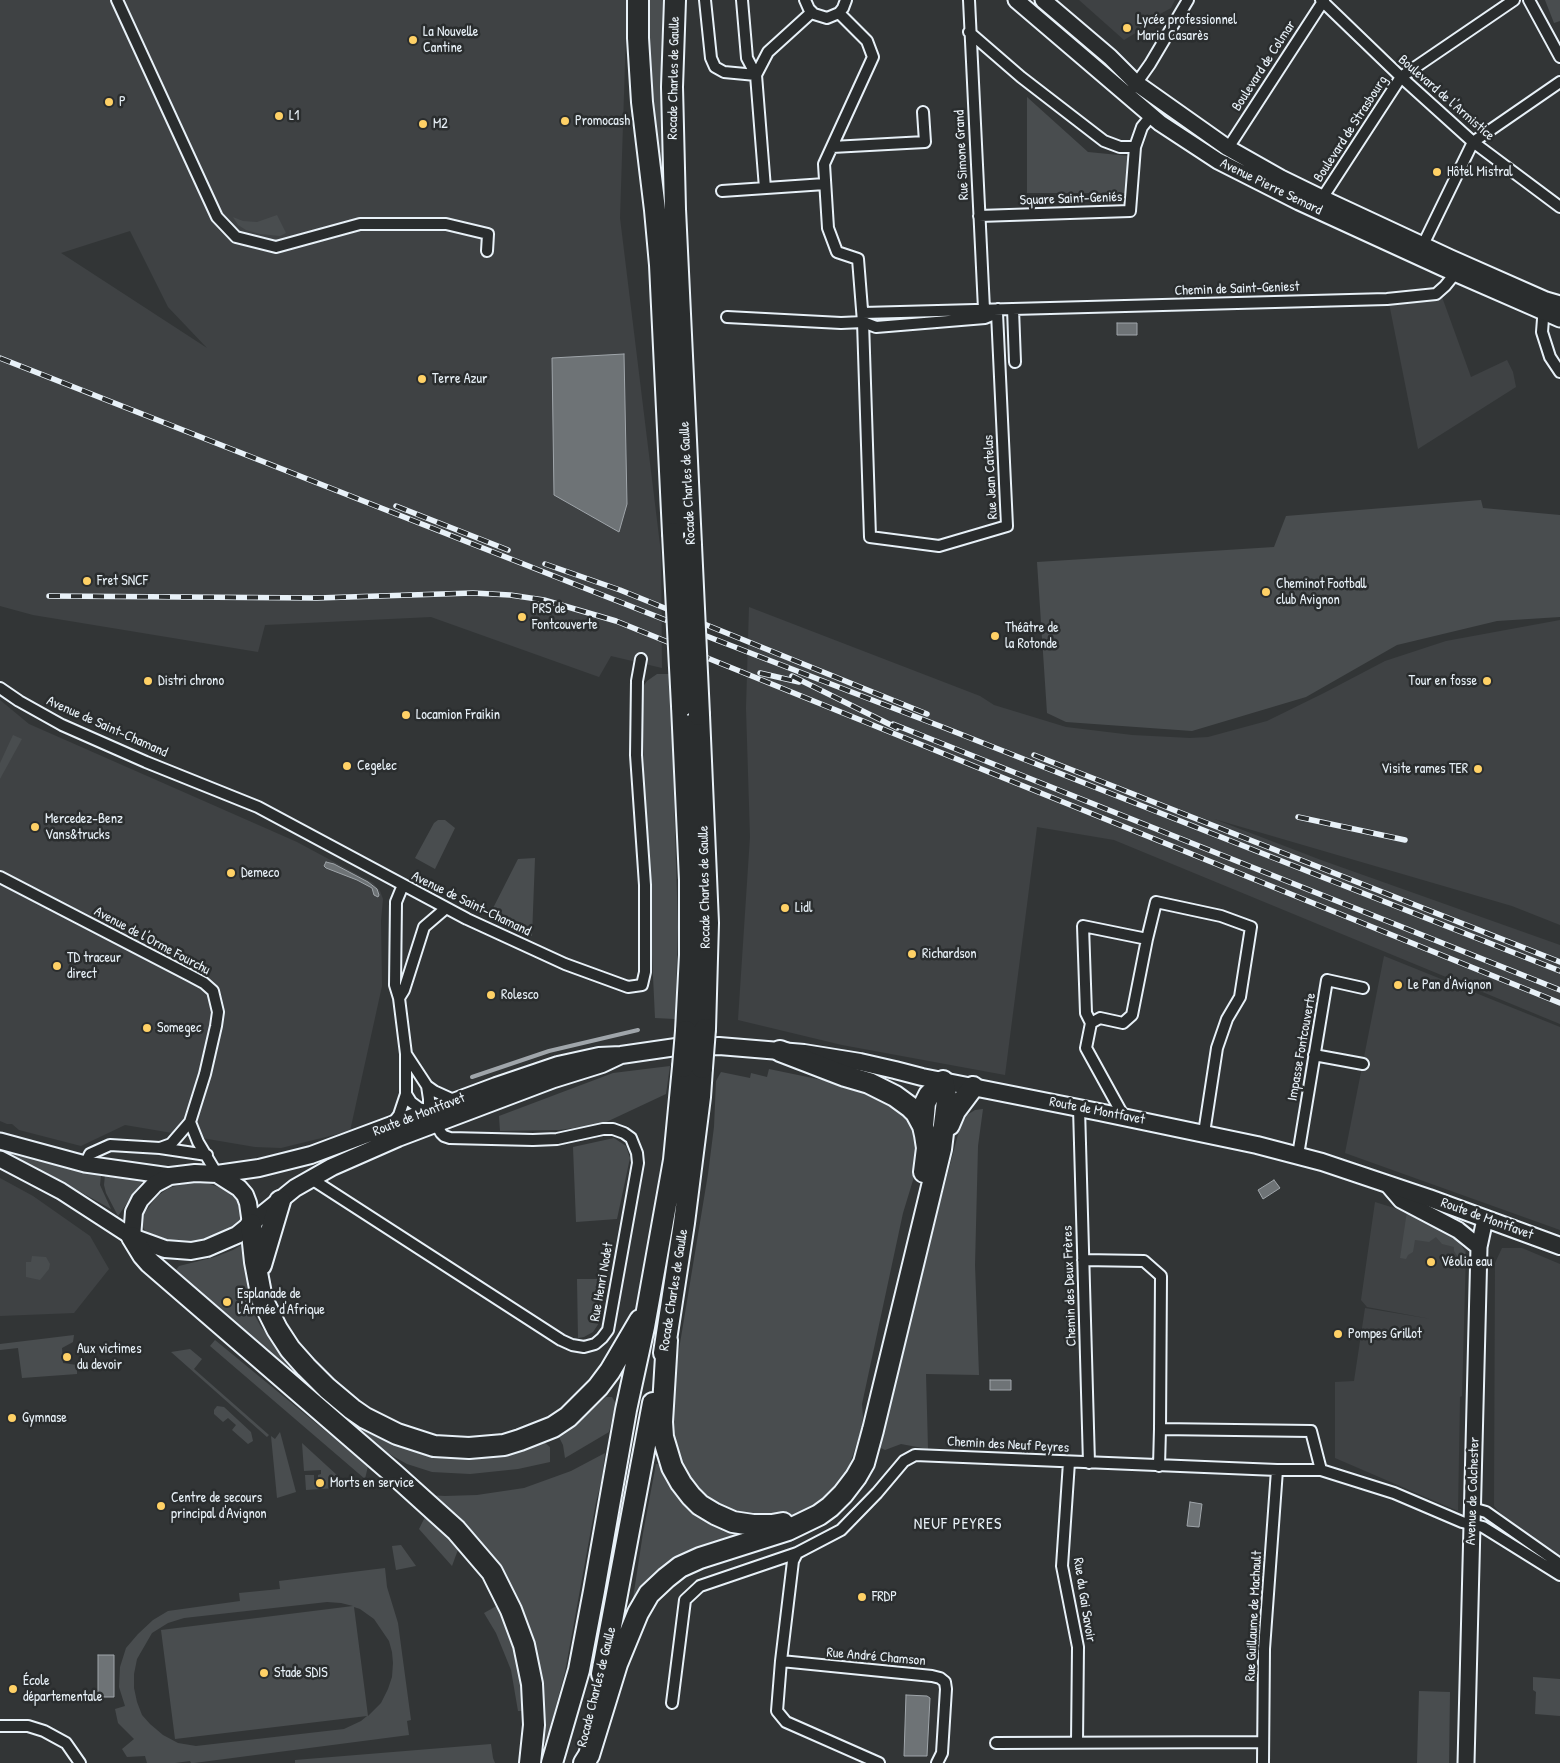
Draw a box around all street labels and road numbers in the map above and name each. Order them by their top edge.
street label: Rocade Charles de Gaulle [665,16,683,140]
street label: Boulevard de Colmar [1229,18,1299,114]
street label: Boulevard de l'Armistice [1394,52,1498,144]
street label: Boulevard de Strasbourg [1310,73,1392,185]
street label: Rue Simone Grand [951,110,973,200]
street label: Avenue Pierre Semard [1217,155,1325,219]
street label: Square Saint-Geniés [1019,189,1123,209]
street label: Chemin de Saint-Geniest [1174,278,1300,300]
street label: Rocade Charles de Gaulle [676,421,700,545]
street label: Rue Jean Catelas [980,434,1002,520]
street label: Avenue de Saint-Chamand [44,693,170,761]
street label: Rocade Charles de Gaulle [696,825,714,949]
street label: Avenue de Saint-Chamand [409,868,533,940]
street label: Avenue de l'Orme Fourchu [91,903,213,979]
street label: Impasse Fontcouverte [1284,992,1320,1102]
street label: Route de Montfavet [371,1090,467,1140]
street label: Route de Montfavet [1048,1093,1146,1129]
street label: Route de Montfavet [1439,1195,1535,1243]
street label: Chemin des Deux Frères [1059,1225,1081,1347]
street label: Rocade Charles de Gaulle [656,1228,692,1352]
street label: Rue Henri Nodet [587,1241,617,1323]
street label: Chemin des Neuf Peyres [946,1433,1070,1457]
street label: Avenue de Colchester [1463,1437,1483,1545]
street label: Rue Guillaume de Machault [1242,1550,1266,1682]
street label: Rue du Gai Savoir [1069,1557,1099,1643]
street label: Rocade Charles de Gaulle [574,1625,620,1749]
street label: Rue André Chamson [826,1644,926,1670]

